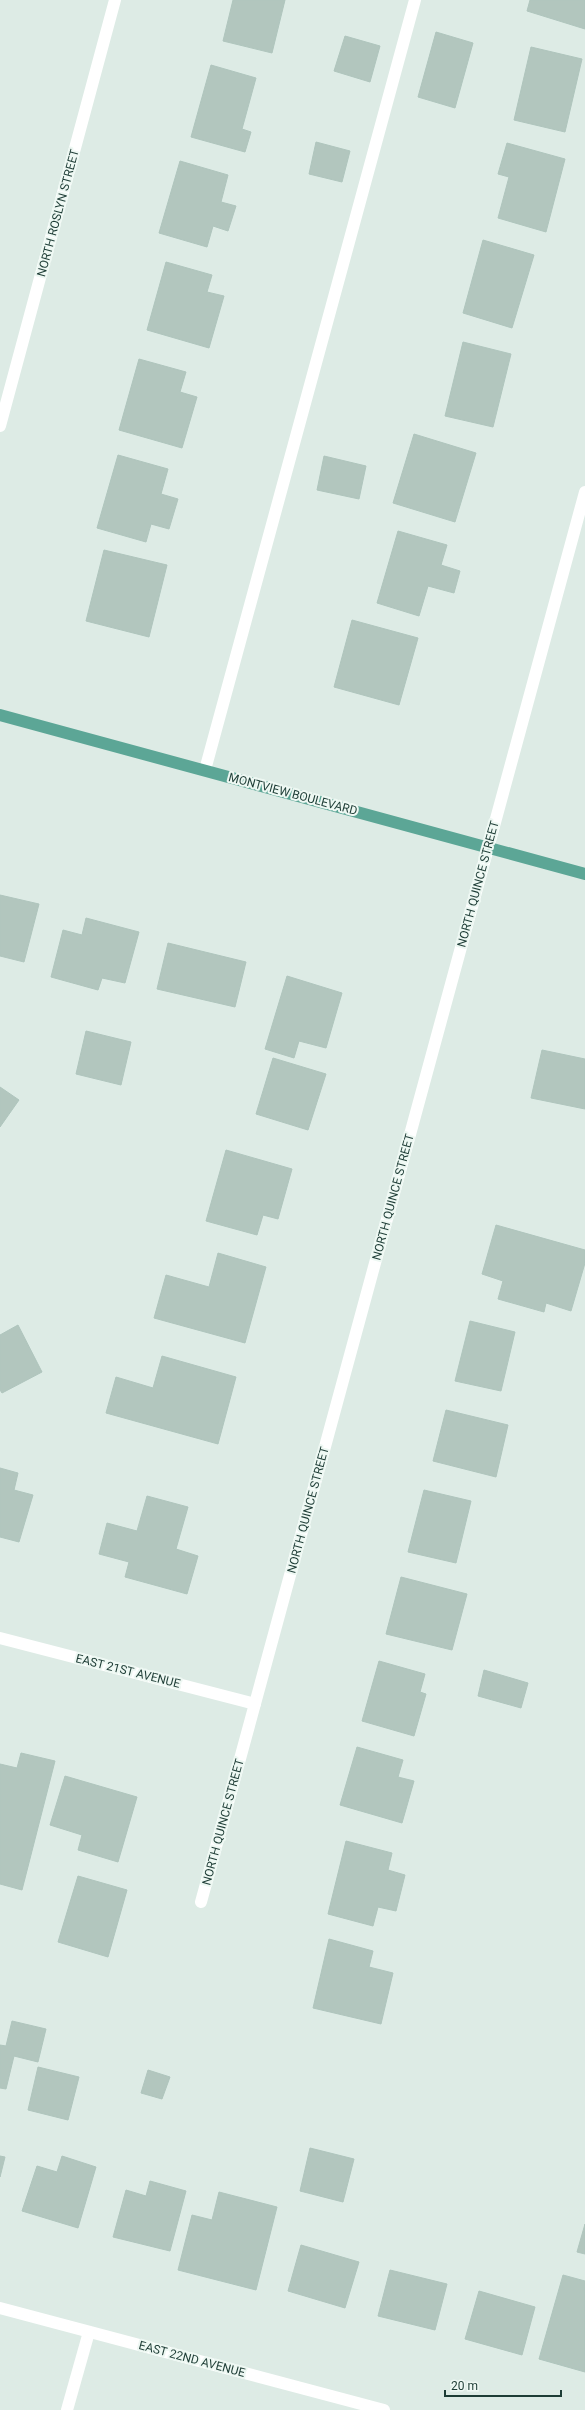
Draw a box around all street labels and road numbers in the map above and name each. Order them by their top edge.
street label: NORTH ROSLYN STREET [34,148,82,278]
street label: MONTVIEW BOULEVARD [227,770,359,818]
street label: NORTH QUINCE STREET [454,819,502,949]
street label: NORTH QUINCE STREET [369,1132,417,1262]
street label: NORTH QUINCE STREET [284,1445,332,1575]
street label: EAST 21ST AVENUE [74,1651,182,1691]
street label: NORTH QUINCE STREET [199,1757,247,1887]
street label: EAST 22ND AVENUE [137,2338,247,2380]

